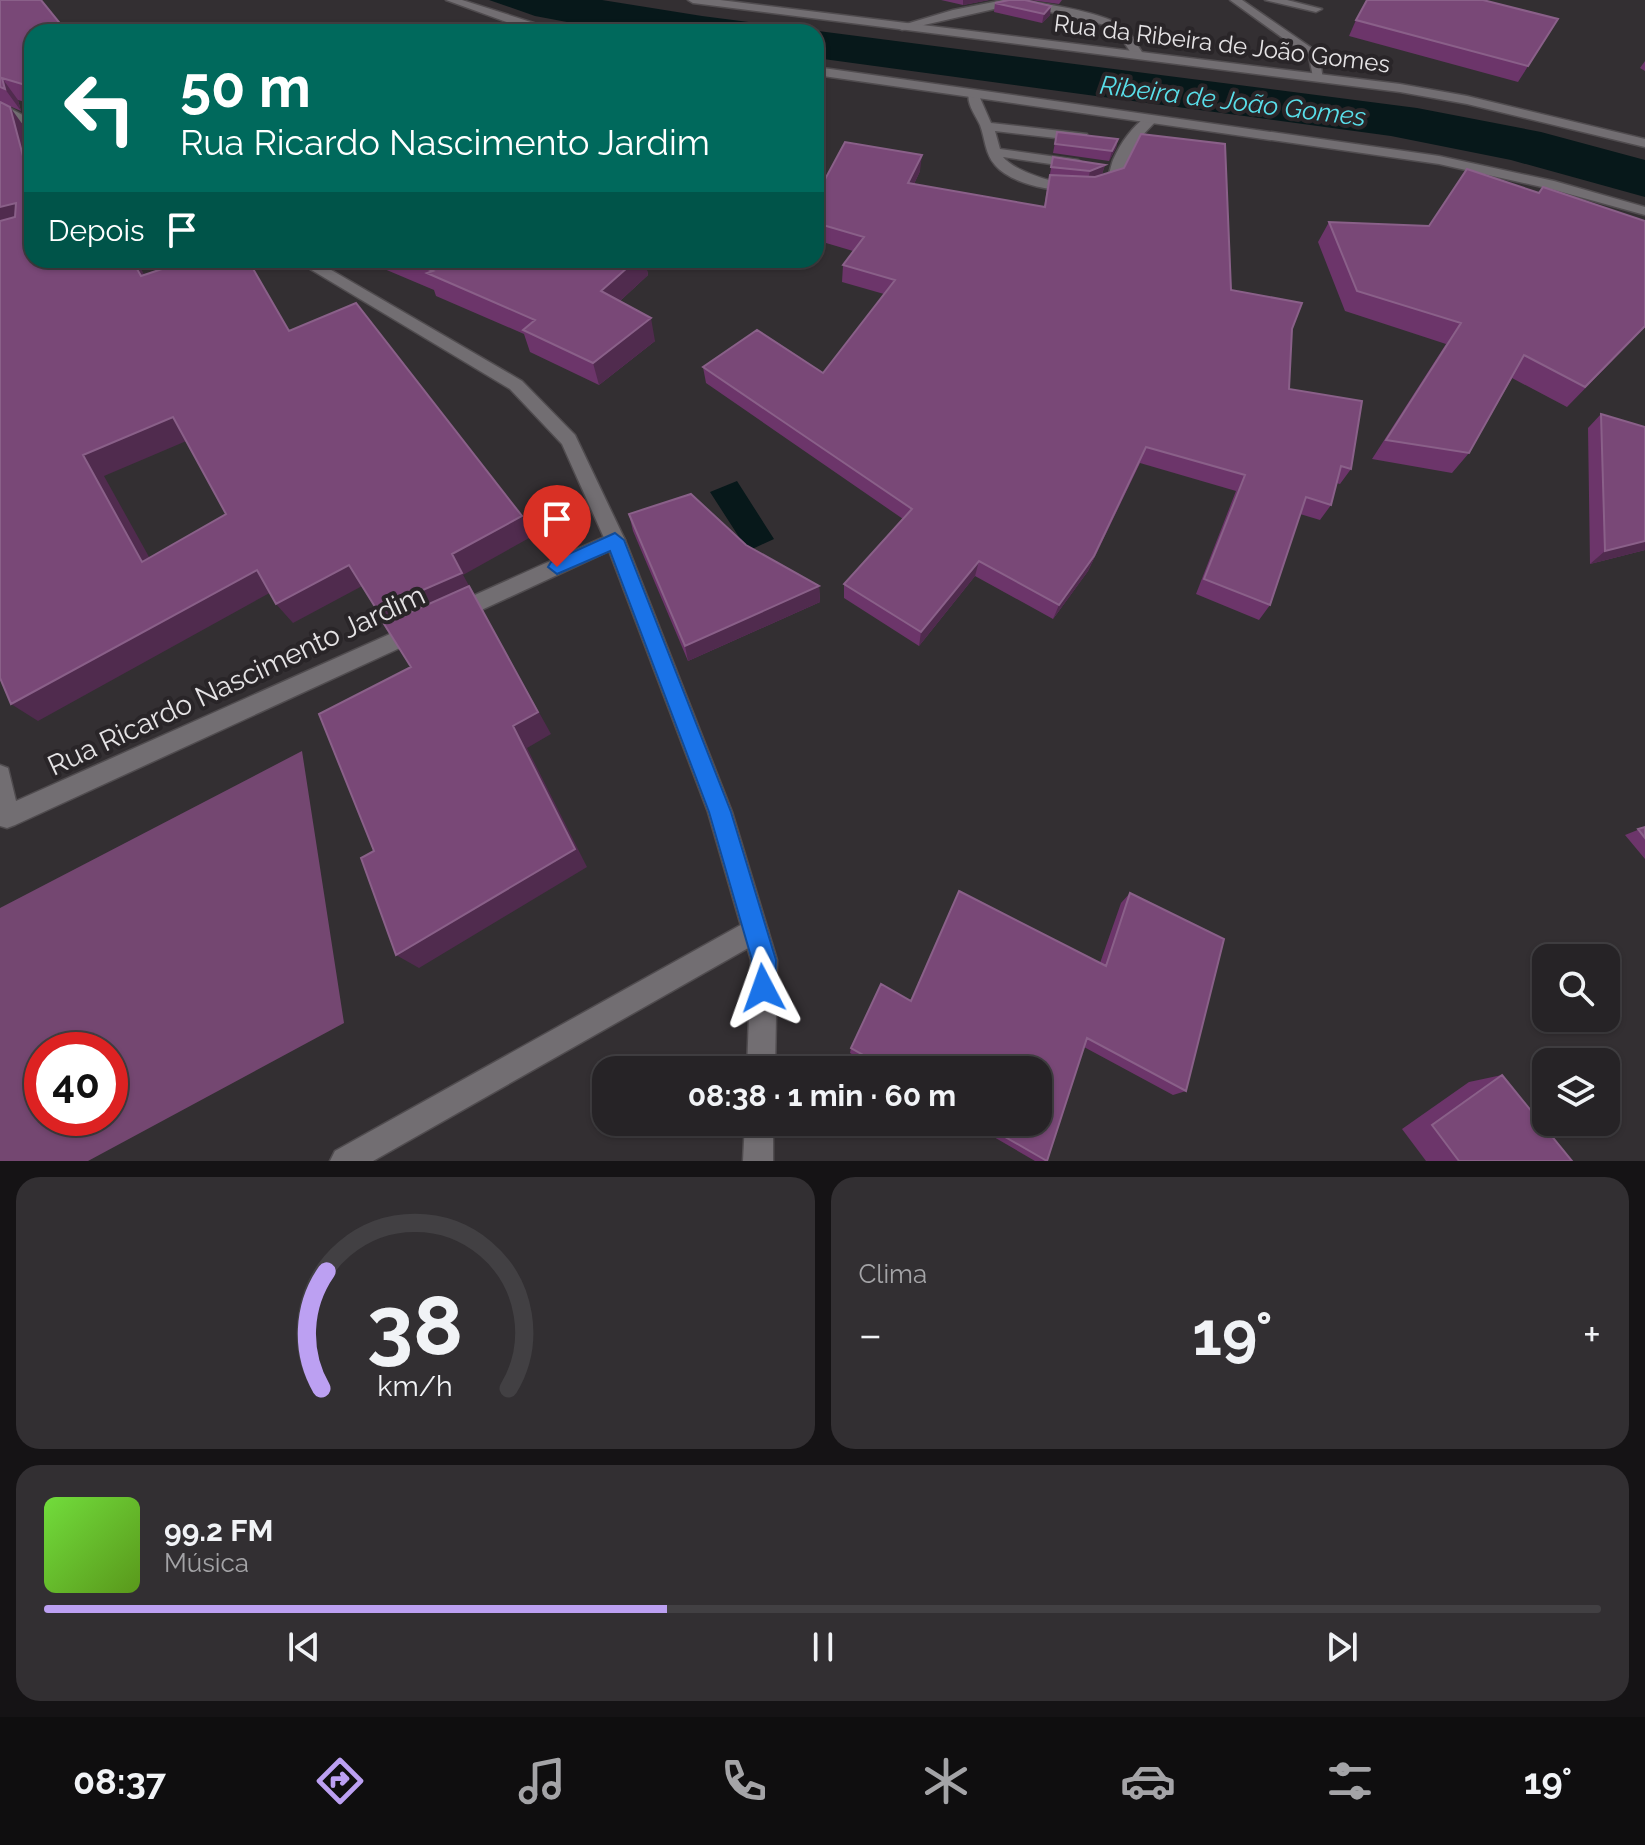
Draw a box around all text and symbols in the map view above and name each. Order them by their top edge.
street label: Rua da Ribeira de João Gomes [1052,8,1392,79]
text: 50 m [180,54,311,120]
icon: left [48,56,152,160]
water label: Ribeira de João Gomes [1098,70,1368,132]
text: Rua Ricardo Nascimento Jardim [180,121,710,163]
icon: arrive [160,208,204,252]
text: Depois [48,213,144,248]
pin [523,485,591,567]
icon: arrive [535,497,579,541]
street label: Rua Ricardo Nascimento Jardim [42,578,430,782]
map controls [1532,944,1620,1136]
button: search [1532,944,1620,1032]
position arrow [721,946,805,1030]
speed limit sign: 40 [24,1032,128,1136]
button: layers [1532,1048,1620,1136]
text: 08:38 · 1 min · 60 m [688,1078,956,1113]
text: Clima [859,1259,927,1289]
text: 38 [367,1277,464,1374]
text: 19° [1192,1299,1273,1369]
text: − [859,1309,882,1360]
text: + [1583,1309,1601,1360]
text: km/h [378,1369,453,1403]
text: 99.2 FM [164,1513,273,1548]
text: Música [164,1548,249,1578]
icon: previous [282,1625,326,1669]
icon: pause [801,1625,845,1669]
icon: next [1320,1625,1364,1669]
icon: directions [312,1753,368,1809]
icon: music [514,1753,570,1809]
icon: phone [716,1753,772,1809]
icon: climate [918,1753,974,1809]
icon: car [1120,1753,1176,1809]
icon: filters [1322,1753,1378,1809]
text: 08:37 [73,1760,166,1802]
text: 19° [1524,1760,1572,1802]

